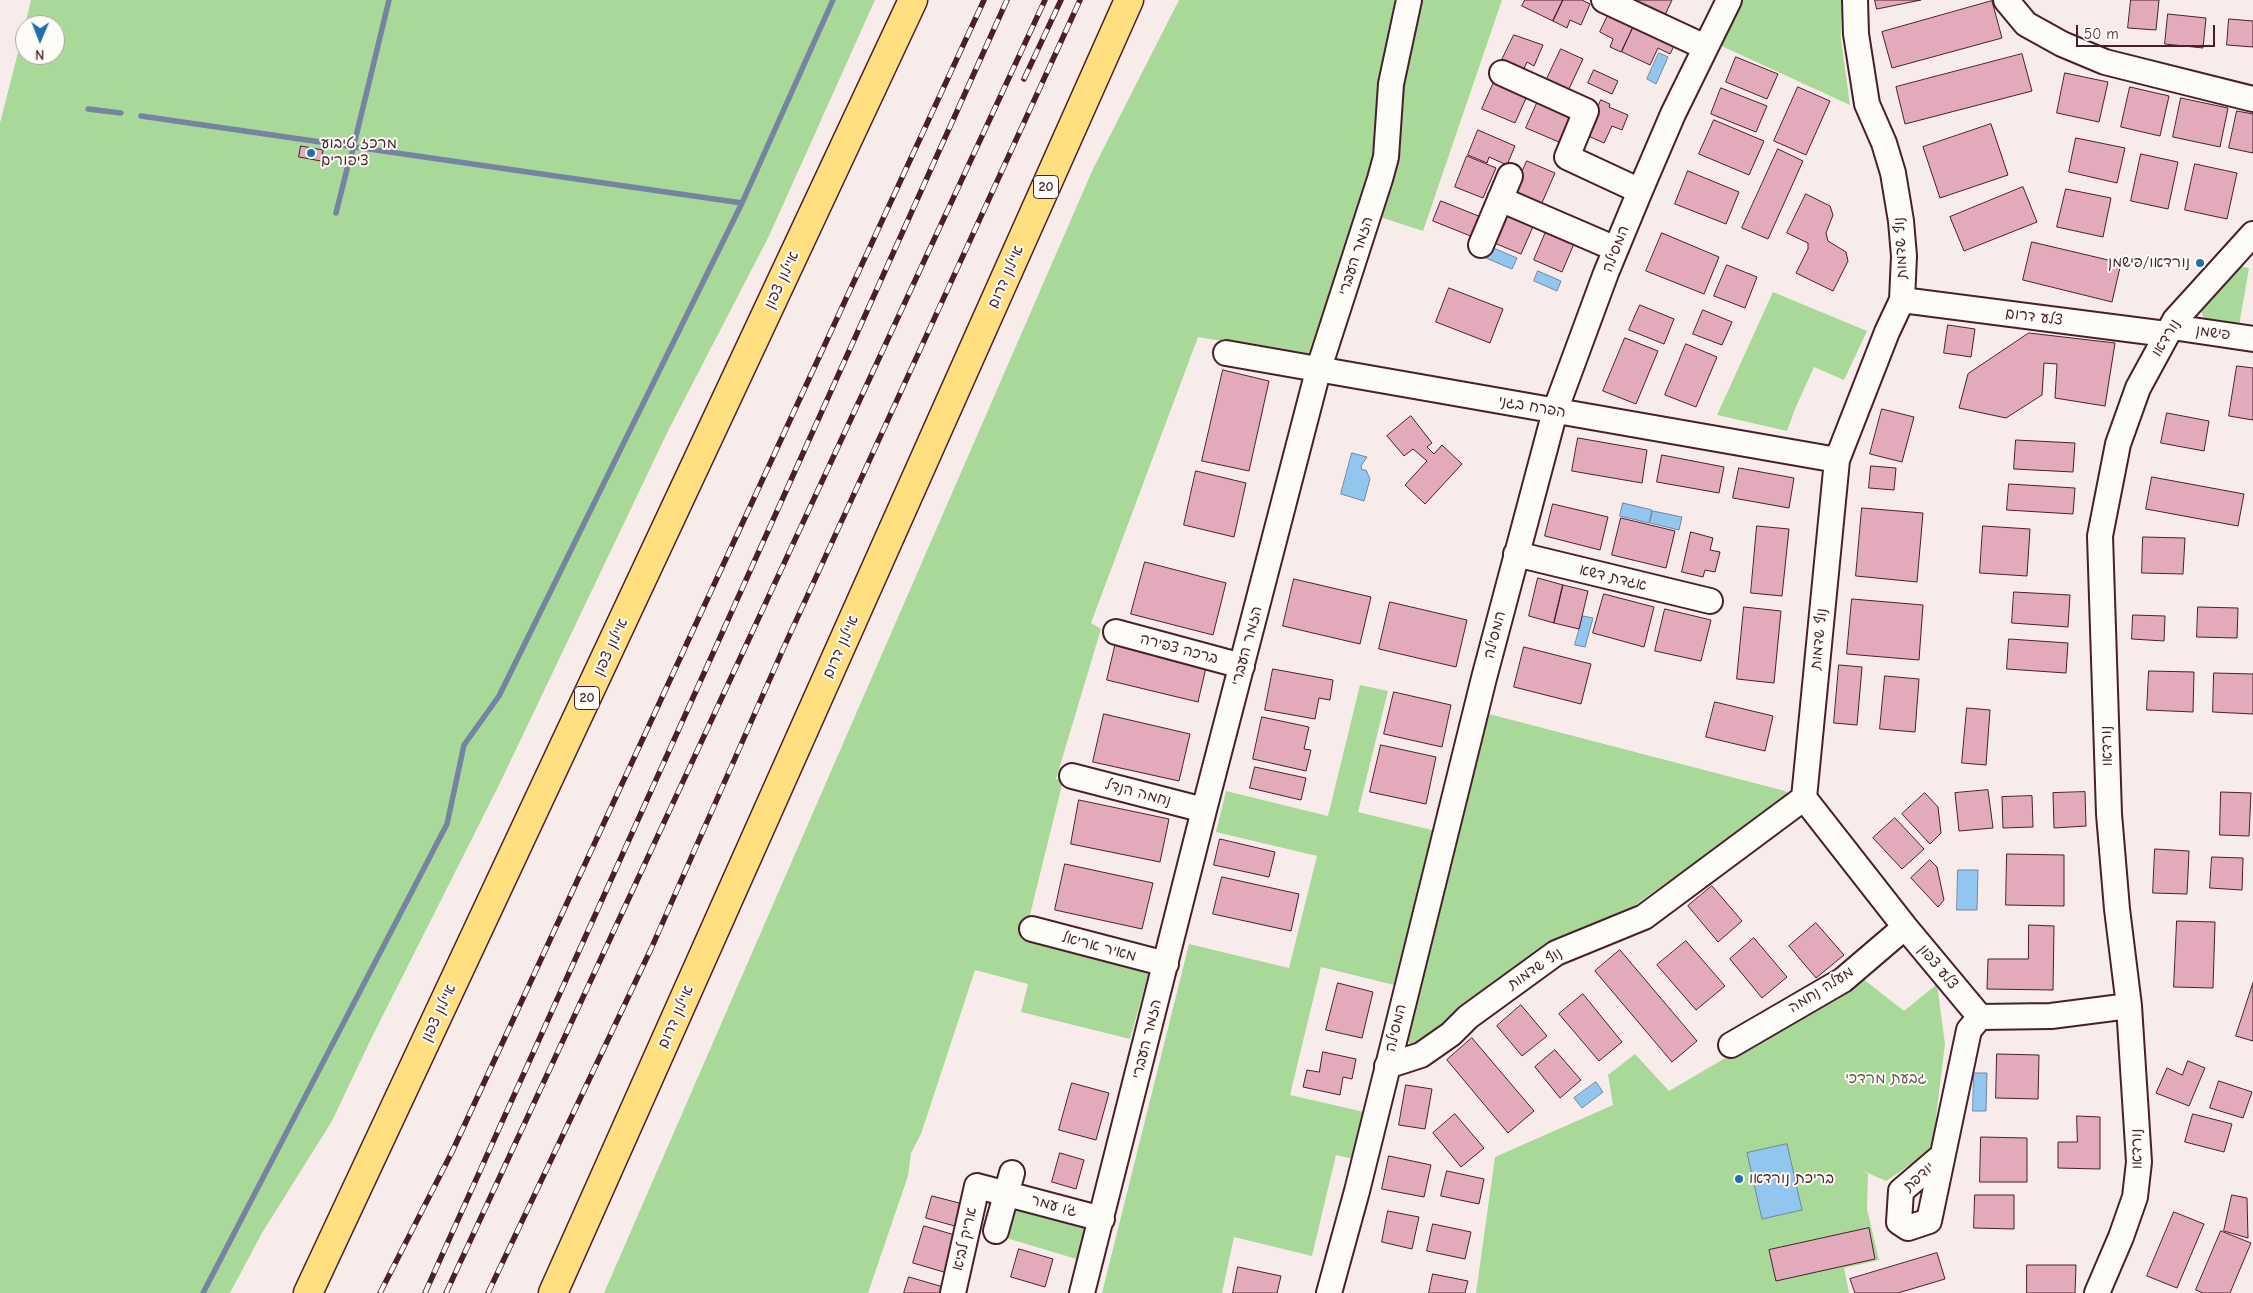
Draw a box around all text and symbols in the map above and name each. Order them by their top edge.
north arrow [15,15,65,65]
scale bar [2078,15,2217,47]
text: 50 m [2084,25,2119,43]
text: N [35,46,44,63]
place label: מרכז טיבוע ציפורים [321,135,397,170]
marker: מרכז טיבוע ציפורים [305,147,317,159]
road number: 20 [1034,176,1058,198]
street label: הזמר העברי [1335,214,1377,298]
street label: נוף שדמות [1890,217,1912,279]
street label: המסילה [1599,223,1633,275]
street label: איילון דרום [984,243,1028,311]
street label: איילון צפון [761,248,803,312]
place label: נורדאו/פישמן [2108,254,2190,272]
marker: נורדאו/פישמן [2194,257,2206,269]
street label: צלע דרום [2004,305,2064,329]
street label: נורדאו [2148,316,2184,360]
street label: פישמן [2194,322,2232,344]
street label: הפרח בגני [1497,392,1567,422]
street label: אגדת דשא [1577,561,1649,595]
street label: הזמר העברי [1228,604,1266,688]
street label: נוף שדמות [1807,607,1831,671]
street label: המסילה [1480,609,1510,661]
street label: איילון דרום [819,613,863,681]
street label: איילון צפון [590,615,632,679]
street label: ברכה צפירה [1138,630,1220,668]
road number: 20 [574,686,600,710]
street label: נורדאו [2097,725,2117,767]
street label: נחמה הנדל [1103,776,1173,810]
street label: מאיר אריאל [1060,928,1138,966]
street label: צלע צפון [1914,941,1962,993]
street label: נוף שדמות [1504,944,1566,994]
street label: מעלה נחמה [1785,963,1857,1017]
street label: איילון צפון [418,981,460,1045]
street label: איילון דרום [654,983,698,1051]
street label: הזמר העברי [1128,997,1166,1081]
street label: המסילה [1381,1002,1411,1054]
park label: גבעת מרדכי [1845,1070,1927,1088]
street label: נורדאו [2128,1129,2146,1169]
street label: יודפת [1900,1158,1938,1196]
place label: בריכת נורדאו [1749,1170,1834,1188]
marker: בריכת נורדאו [1733,1173,1745,1185]
street label: ג׳ו עמר [1029,1191,1079,1221]
street label: אריק לביא [949,1206,981,1272]

